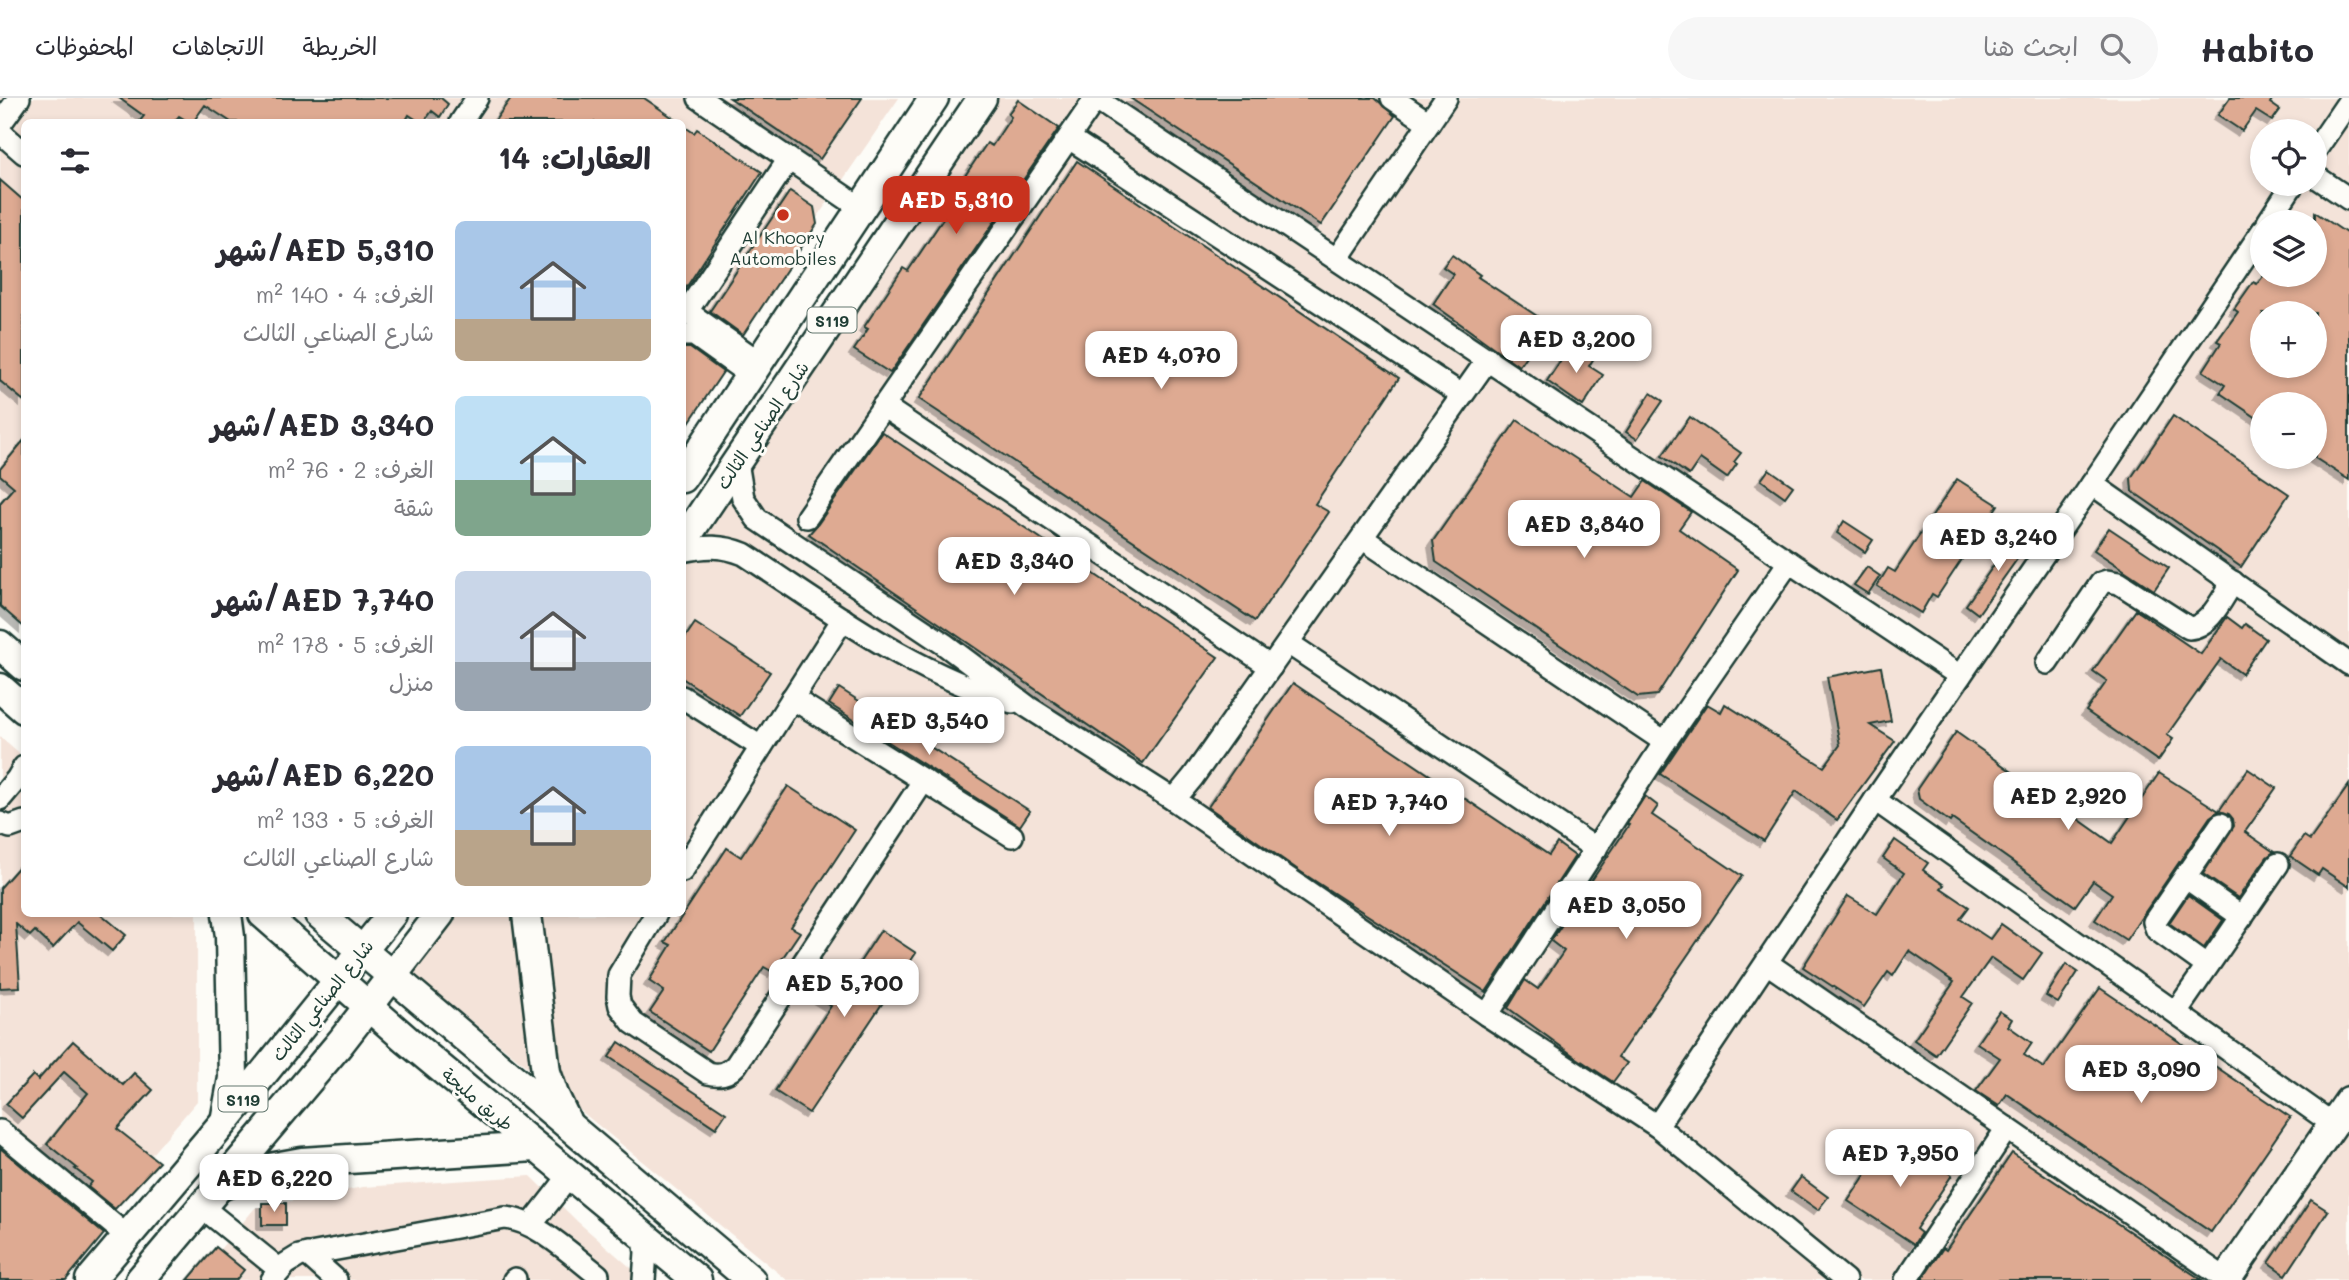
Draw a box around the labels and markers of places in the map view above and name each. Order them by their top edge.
pin: AED 5,310 [876,176,1036,236]
marker: Al Khoory Automobiles [775,207,791,223]
place label: Al Khoory Automobiles [729,225,837,270]
pin: AED 3,200 [1496,316,1656,375]
pin: AED 4,070 [1081,331,1241,391]
pin: AED 3,840 [1504,500,1664,560]
pin: AED 3,240 [1918,514,2078,573]
pin: AED 3,340 [934,538,1094,597]
pin: AED 3,540 [849,698,1009,757]
pin: AED 2,920 [1988,772,2148,832]
pin: AED 7,740 [1309,778,1469,838]
pin: AED 3,050 [1546,882,1706,941]
pin: AED 5,700 [764,960,924,1019]
pin: AED 3,090 [2061,1046,2221,1105]
pin: AED 7,950 [1820,1130,1980,1189]
pin: AED 6,220 [194,1154,354,1214]

